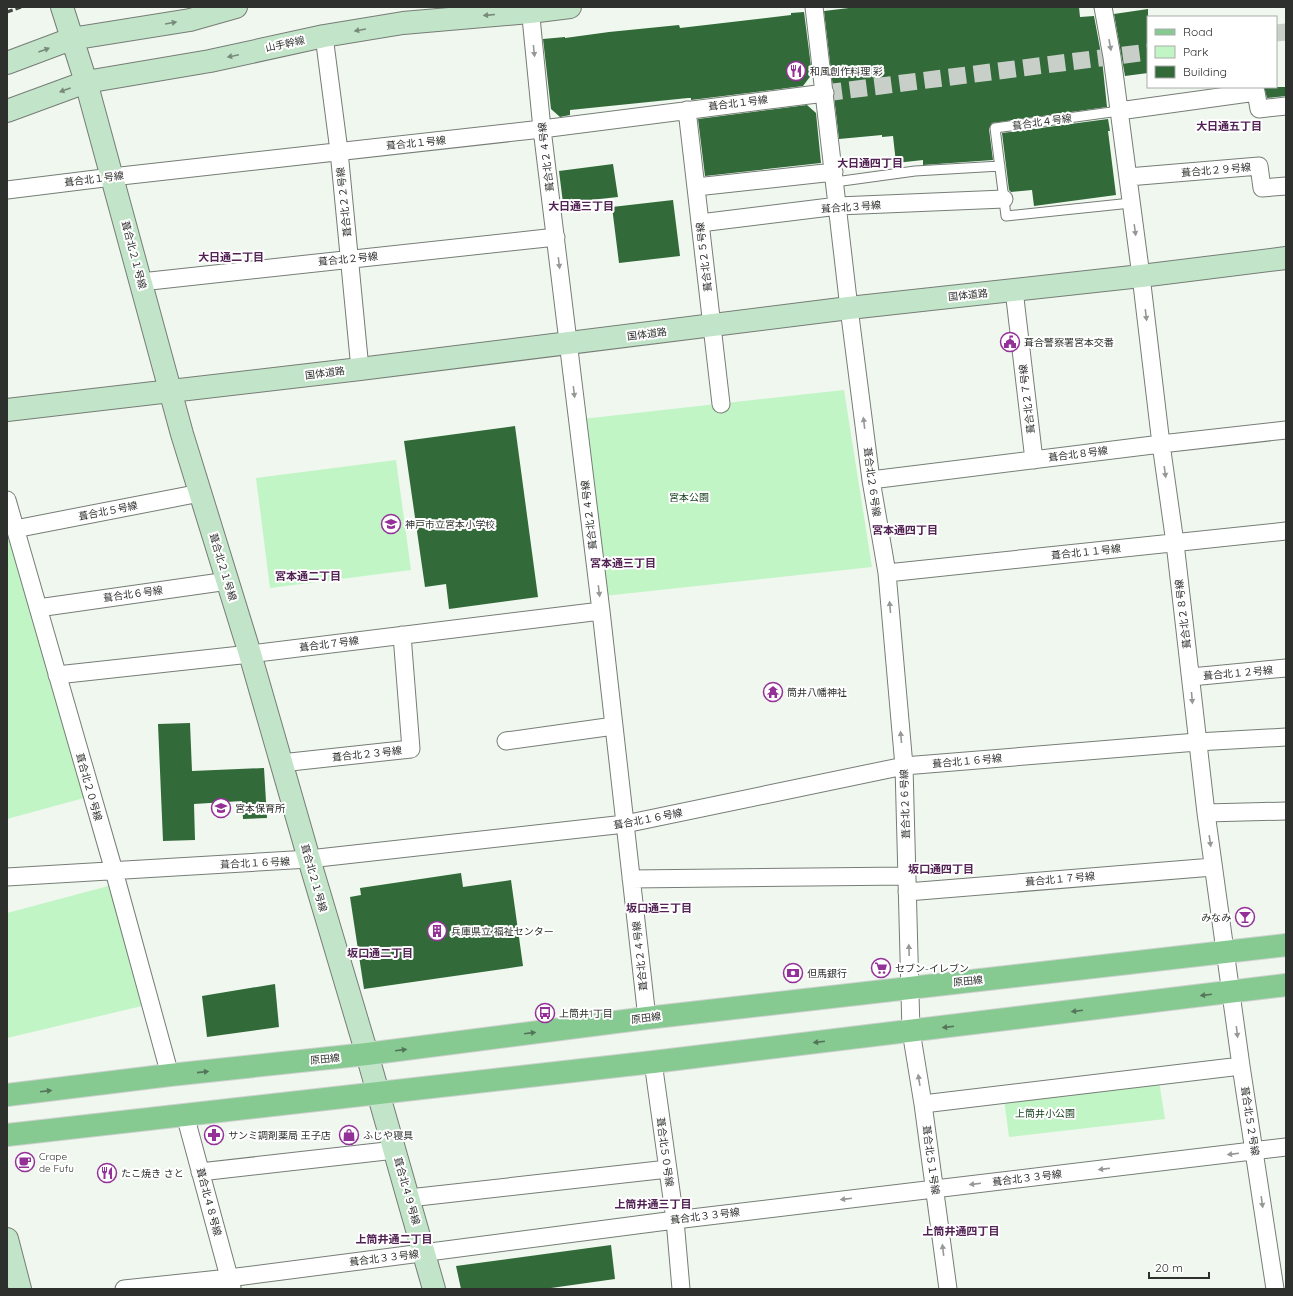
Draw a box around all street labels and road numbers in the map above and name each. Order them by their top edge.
street label: 山手幹線 [264,33,306,55]
street label: 葺合北１号線 [707,93,769,113]
street label: 葺合北４号線 [1011,111,1073,133]
street label: 葺合北２４号線 [535,121,557,193]
street label: 葺合北１号線 [385,133,447,153]
street label: 葺合北２９号線 [1181,160,1251,180]
street label: 葺合北２２号線 [334,167,354,237]
street label: 葺合北１号線 [63,169,125,189]
street label: 葺合北３号線 [821,198,881,216]
street label: 葺合北２１号線 [119,220,149,290]
street label: 葺合北２５号線 [693,221,715,293]
street label: 葺合北２号線 [317,249,379,269]
street label: 国体道路 [947,286,989,304]
street label: 国体道路 [626,325,668,343]
street label: 葺合北２７号線 [1016,363,1038,435]
street label: 国体道路 [304,364,346,382]
street label: 葺合北８号線 [1047,444,1109,464]
street label: 葺合北２６号線 [861,446,883,518]
street label: 葺合北２４号線 [578,479,600,551]
street label: 葺合北５号線 [77,499,139,523]
street label: 葺合北２１号線 [207,532,239,602]
street label: 葺合北１１号線 [1051,542,1121,562]
street label: 葺合北２８号線 [1172,578,1194,650]
street label: 葺合北６号線 [102,583,164,605]
street label: 葺合北７号線 [298,634,360,654]
street label: 葺合北１２号線 [1203,663,1273,683]
street label: 葺合北２３号線 [332,744,402,764]
street label: 葺合北１６号線 [932,751,1002,771]
street label: 葺合北２０号線 [73,752,105,822]
street label: 葺合北２６号線 [897,769,913,839]
street label: 葺合北１６号線 [612,806,684,832]
street label: 葺合北２１号線 [298,843,330,913]
street label: 葺合北１６号線 [220,855,290,871]
street label: 葺合北１７号線 [1025,869,1095,889]
street label: 葺合北２４号線 [630,921,650,991]
street label: 原田線 [952,973,984,989]
street label: 原田線 [630,1010,662,1026]
street label: 原田線 [309,1051,341,1067]
street label: 葺合北５２号線 [1238,1085,1262,1157]
street label: 葺合北５０号線 [654,1116,676,1188]
street label: 葺合北５１号線 [920,1124,942,1196]
street label: 葺合北４９号線 [391,1156,423,1226]
street label: 葺合北４８号線 [194,1167,224,1237]
street label: 葺合北３３号線 [991,1167,1063,1189]
street label: 葺合北３３号線 [669,1205,741,1227]
street label: 葺合北３３号線 [348,1247,420,1269]

